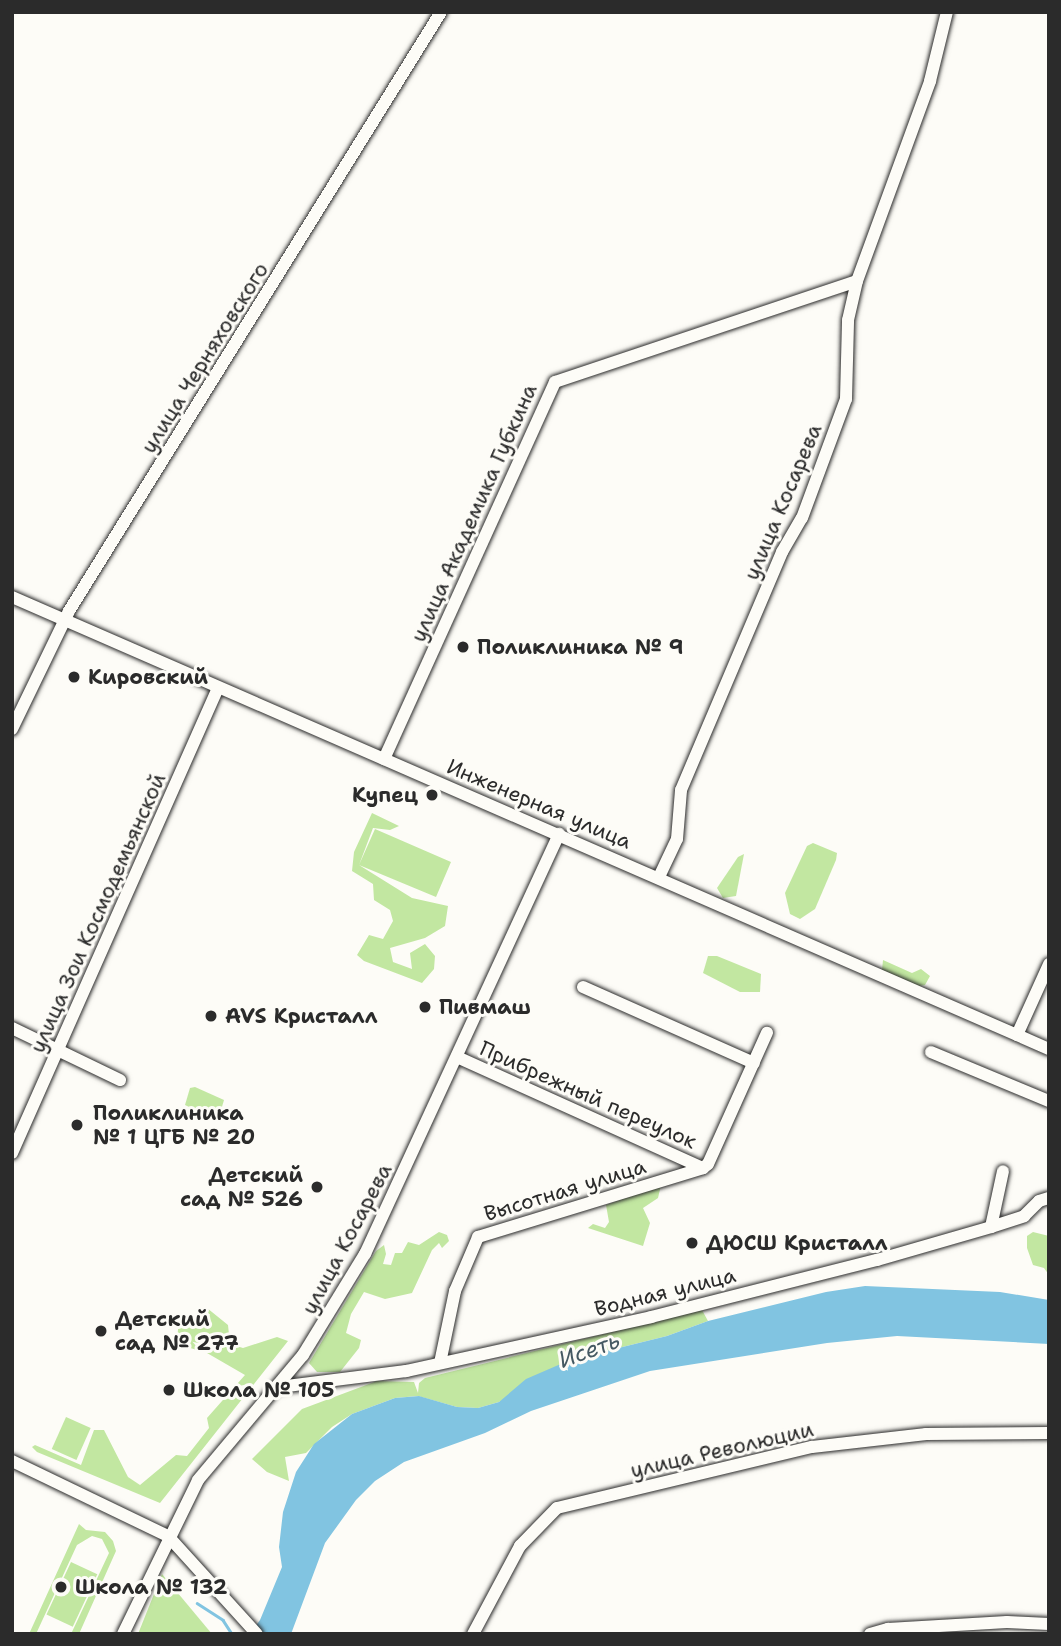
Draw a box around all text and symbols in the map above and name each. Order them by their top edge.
street label: улица Черняховского [136,258,274,458]
street label: улица Академика Губкина [406,380,542,646]
street label: улица Косарева [739,420,827,584]
place label: Поликлиника № 9 [477,634,683,660]
marker: Поликлиника № 9 [455,639,471,655]
place label: Кировский [88,664,208,690]
marker: Кировский [66,669,82,685]
street label: Инженерная улица [443,754,635,854]
street label: улица Зои Космодемьянской [25,769,171,1057]
place label: Купец [352,782,418,808]
marker: Купец [424,787,440,803]
place label: Пивмаш [439,994,531,1020]
marker: Пивмаш [417,999,433,1015]
place label: AVS Кристалл [225,1003,377,1029]
marker: AVS Кристалл [203,1008,219,1024]
street label: Прибрежный переулок [476,1036,700,1154]
place label: Поликлиника № 1 ЦГБ № 20 [93,1100,255,1150]
marker: Поликлиника № 1 ЦГБ № 20 [67,1115,87,1135]
street label: Высотная улица [481,1153,649,1227]
street label: улица Косарева [297,1159,397,1319]
place label: Детcкий сад № 526 [180,1162,303,1212]
marker: Детcкий сад № 526 [309,1179,325,1195]
place label: ДЮСШ Кристалл [706,1230,888,1256]
marker: ДЮСШ Кристалл [684,1235,700,1251]
street label: Водная улица [592,1262,738,1322]
place label: Детcкий сад № 277 [115,1306,239,1356]
marker: Детcкий сад № 277 [93,1323,109,1339]
water label: Исеть [554,1326,624,1374]
place label: Школа № 105 [183,1377,334,1403]
marker: Школа № 105 [161,1382,177,1398]
street label: улица Революции [628,1417,816,1483]
place label: Школа № 132 [75,1574,228,1600]
marker: Школа № 132 [53,1579,69,1595]

